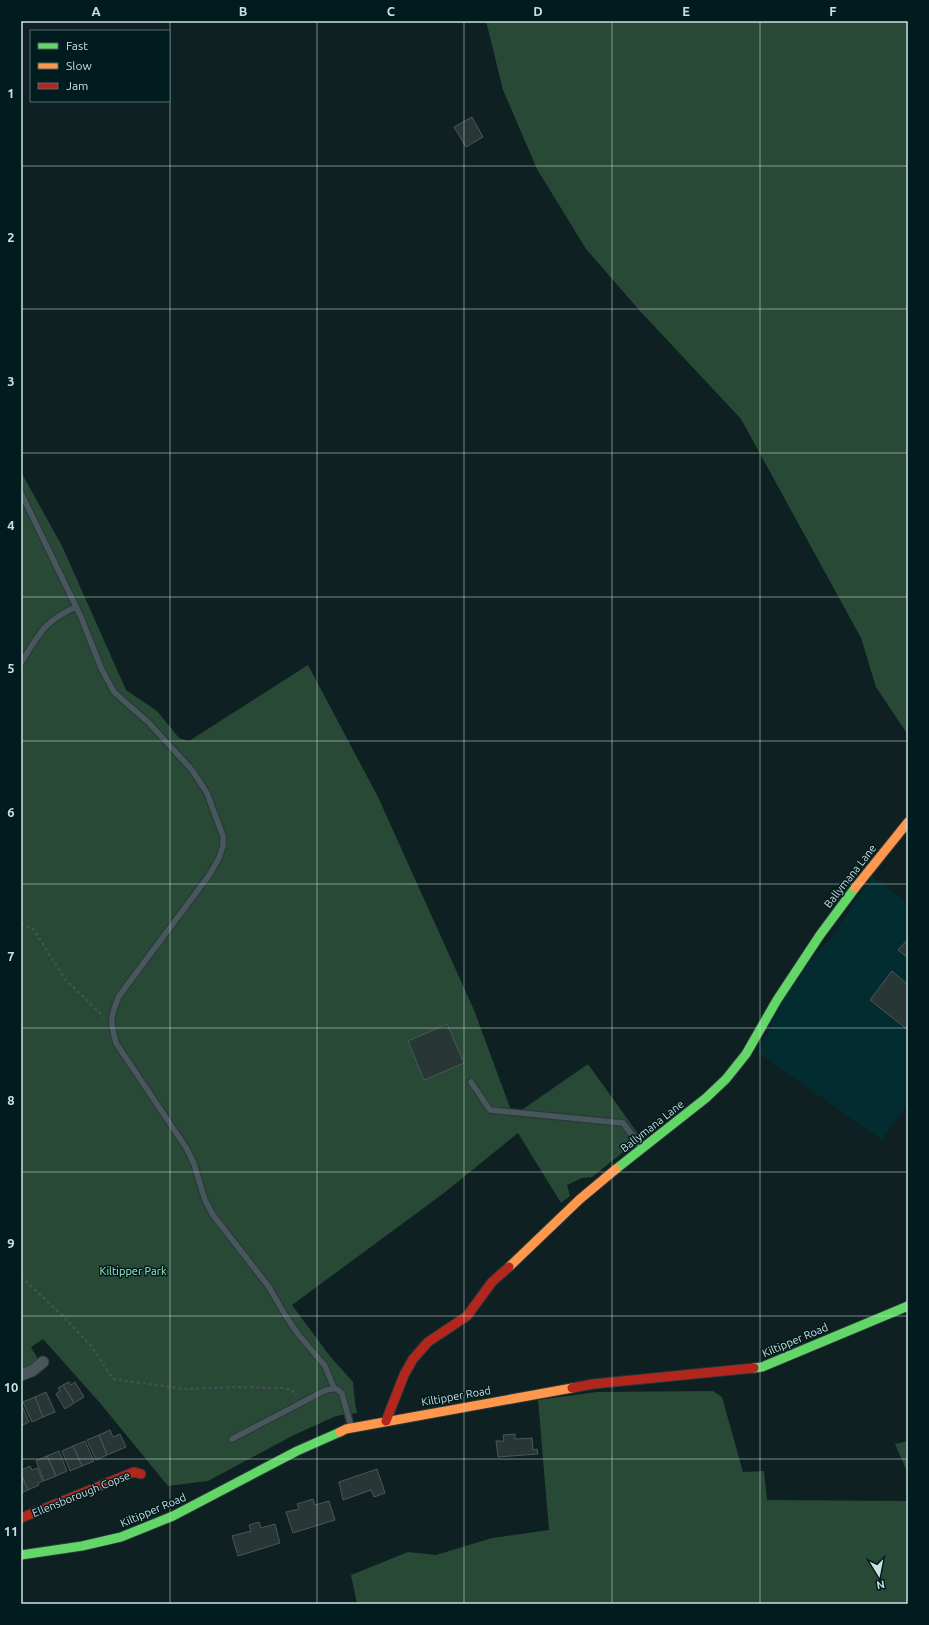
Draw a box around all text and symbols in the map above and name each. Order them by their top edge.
text: A [91,4,101,18]
text: B [239,4,248,18]
text: C [387,4,396,18]
text: D [533,4,543,18]
text: E [682,4,690,18]
text: F [829,4,837,18]
legend [30,30,170,102]
text: Fast [66,39,88,52]
text: Slow [66,59,92,72]
text: Jam [66,79,88,92]
text: 1 [7,86,15,100]
text: 2 [7,230,15,244]
text: 3 [7,374,15,388]
text: 4 [7,518,15,532]
text: 5 [7,661,15,675]
text: 6 [7,805,15,819]
street label: Ballymana Lane [822,842,878,910]
text: 7 [7,949,15,963]
text: 8 [7,1093,15,1107]
street label: Ballymana Lane [618,1098,686,1154]
text: 9 [7,1236,15,1250]
park label: Kiltipper Park [100,1265,167,1277]
street label: Kiltipper Road [760,1321,830,1359]
text: 10 [4,1380,18,1394]
street label: Kiltipper Road [420,1384,492,1408]
street label: Ellensborough Copse [30,1469,132,1519]
street label: Kiltipper Road [118,1491,188,1529]
text: 11 [4,1524,18,1538]
north arrow [859,1555,899,1595]
text: N [876,1578,886,1591]

